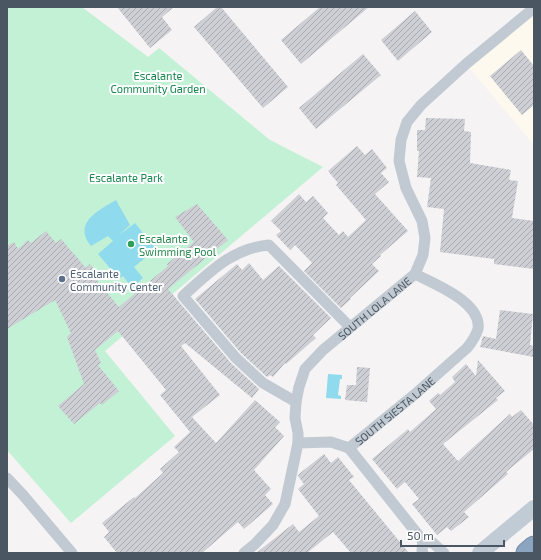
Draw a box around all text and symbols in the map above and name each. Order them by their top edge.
park label: Escalante Community Garden [110,69,206,95]
park label: Escalante Park [89,171,163,184]
place label: Escalante Swimming Pool [139,232,217,258]
marker: Escalante Swimming Pool [126,239,136,249]
place label: Escalante Community Center [70,267,163,293]
marker: Escalante Community Center [57,274,67,284]
street label: SOUTH LOLA LANE [335,274,413,342]
street label: SOUTH SIESTA LANE [352,374,437,447]
scale bar [401,522,504,548]
text: 50 m [407,528,434,542]

